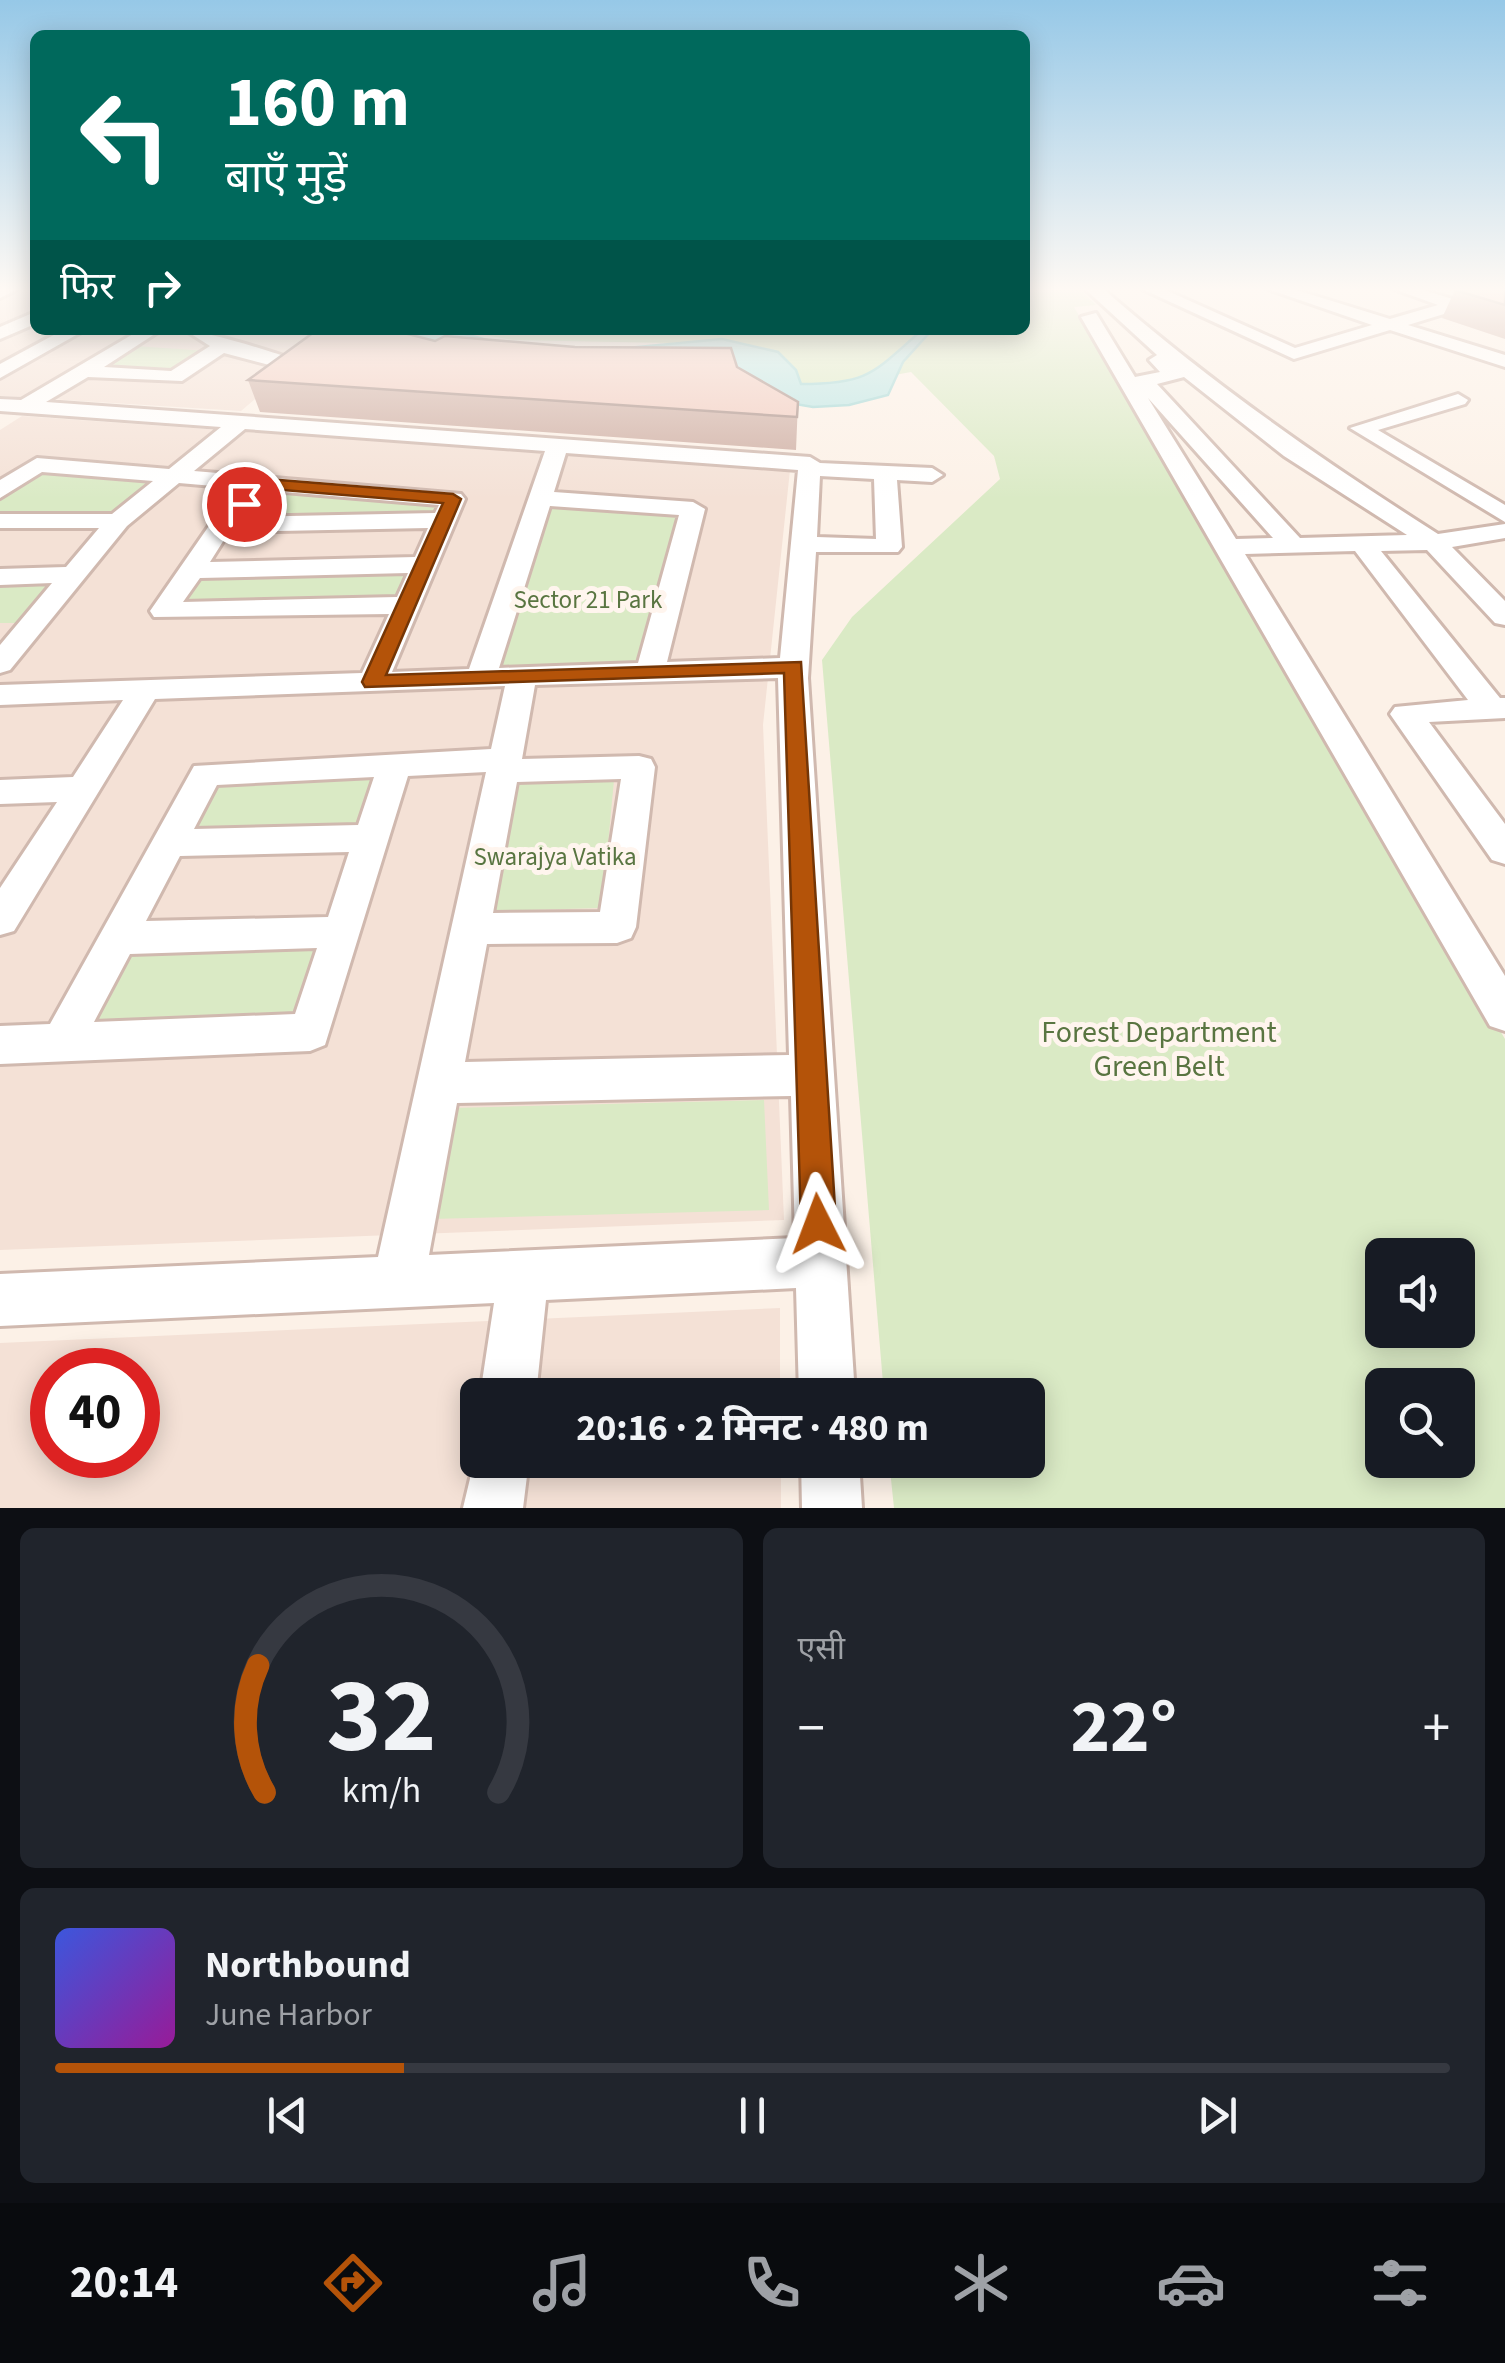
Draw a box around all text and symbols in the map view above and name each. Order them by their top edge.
text: 160 m [225,53,410,153]
icon: left [60,70,190,200]
text: बाएँ मुड़ें [225,146,347,210]
text: फिर [60,260,115,314]
icon: right [135,260,190,315]
pin [202,462,287,547]
icon: arrive [217,477,272,532]
park label: Sector 21 Park [514,582,663,618]
park label: Swarajya Vatika [473,839,637,875]
park label: Forest Department Green Belt [1041,1011,1277,1088]
position arrow [766,1172,870,1276]
map controls [1365,1238,1475,1478]
button: sound [1365,1238,1475,1348]
speed limit sign: 40 [30,1348,160,1478]
button: search [1365,1368,1475,1478]
text: 20:16 · 2 मिनट · 480 m [576,1401,929,1455]
text: एसी [798,1626,845,1672]
text: 32 [326,1644,436,1792]
text: 22° [1070,1674,1177,1781]
text: − [798,1690,825,1768]
text: + [1423,1690,1450,1768]
text: km/h [342,1765,421,1816]
text: Northbound [205,1938,411,1992]
text: June Harbor [205,1992,372,2038]
icon: previous [260,2088,315,2143]
icon: pause [725,2088,780,2143]
icon: next [1190,2088,1245,2143]
icon: directions [318,2248,388,2318]
icon: music [527,2248,597,2318]
icon: phone [737,2248,807,2318]
icon: climate [946,2248,1016,2318]
icon: car [1156,2248,1226,2318]
icon: filters [1365,2248,1435,2318]
text: 20:14 [70,2251,178,2315]

